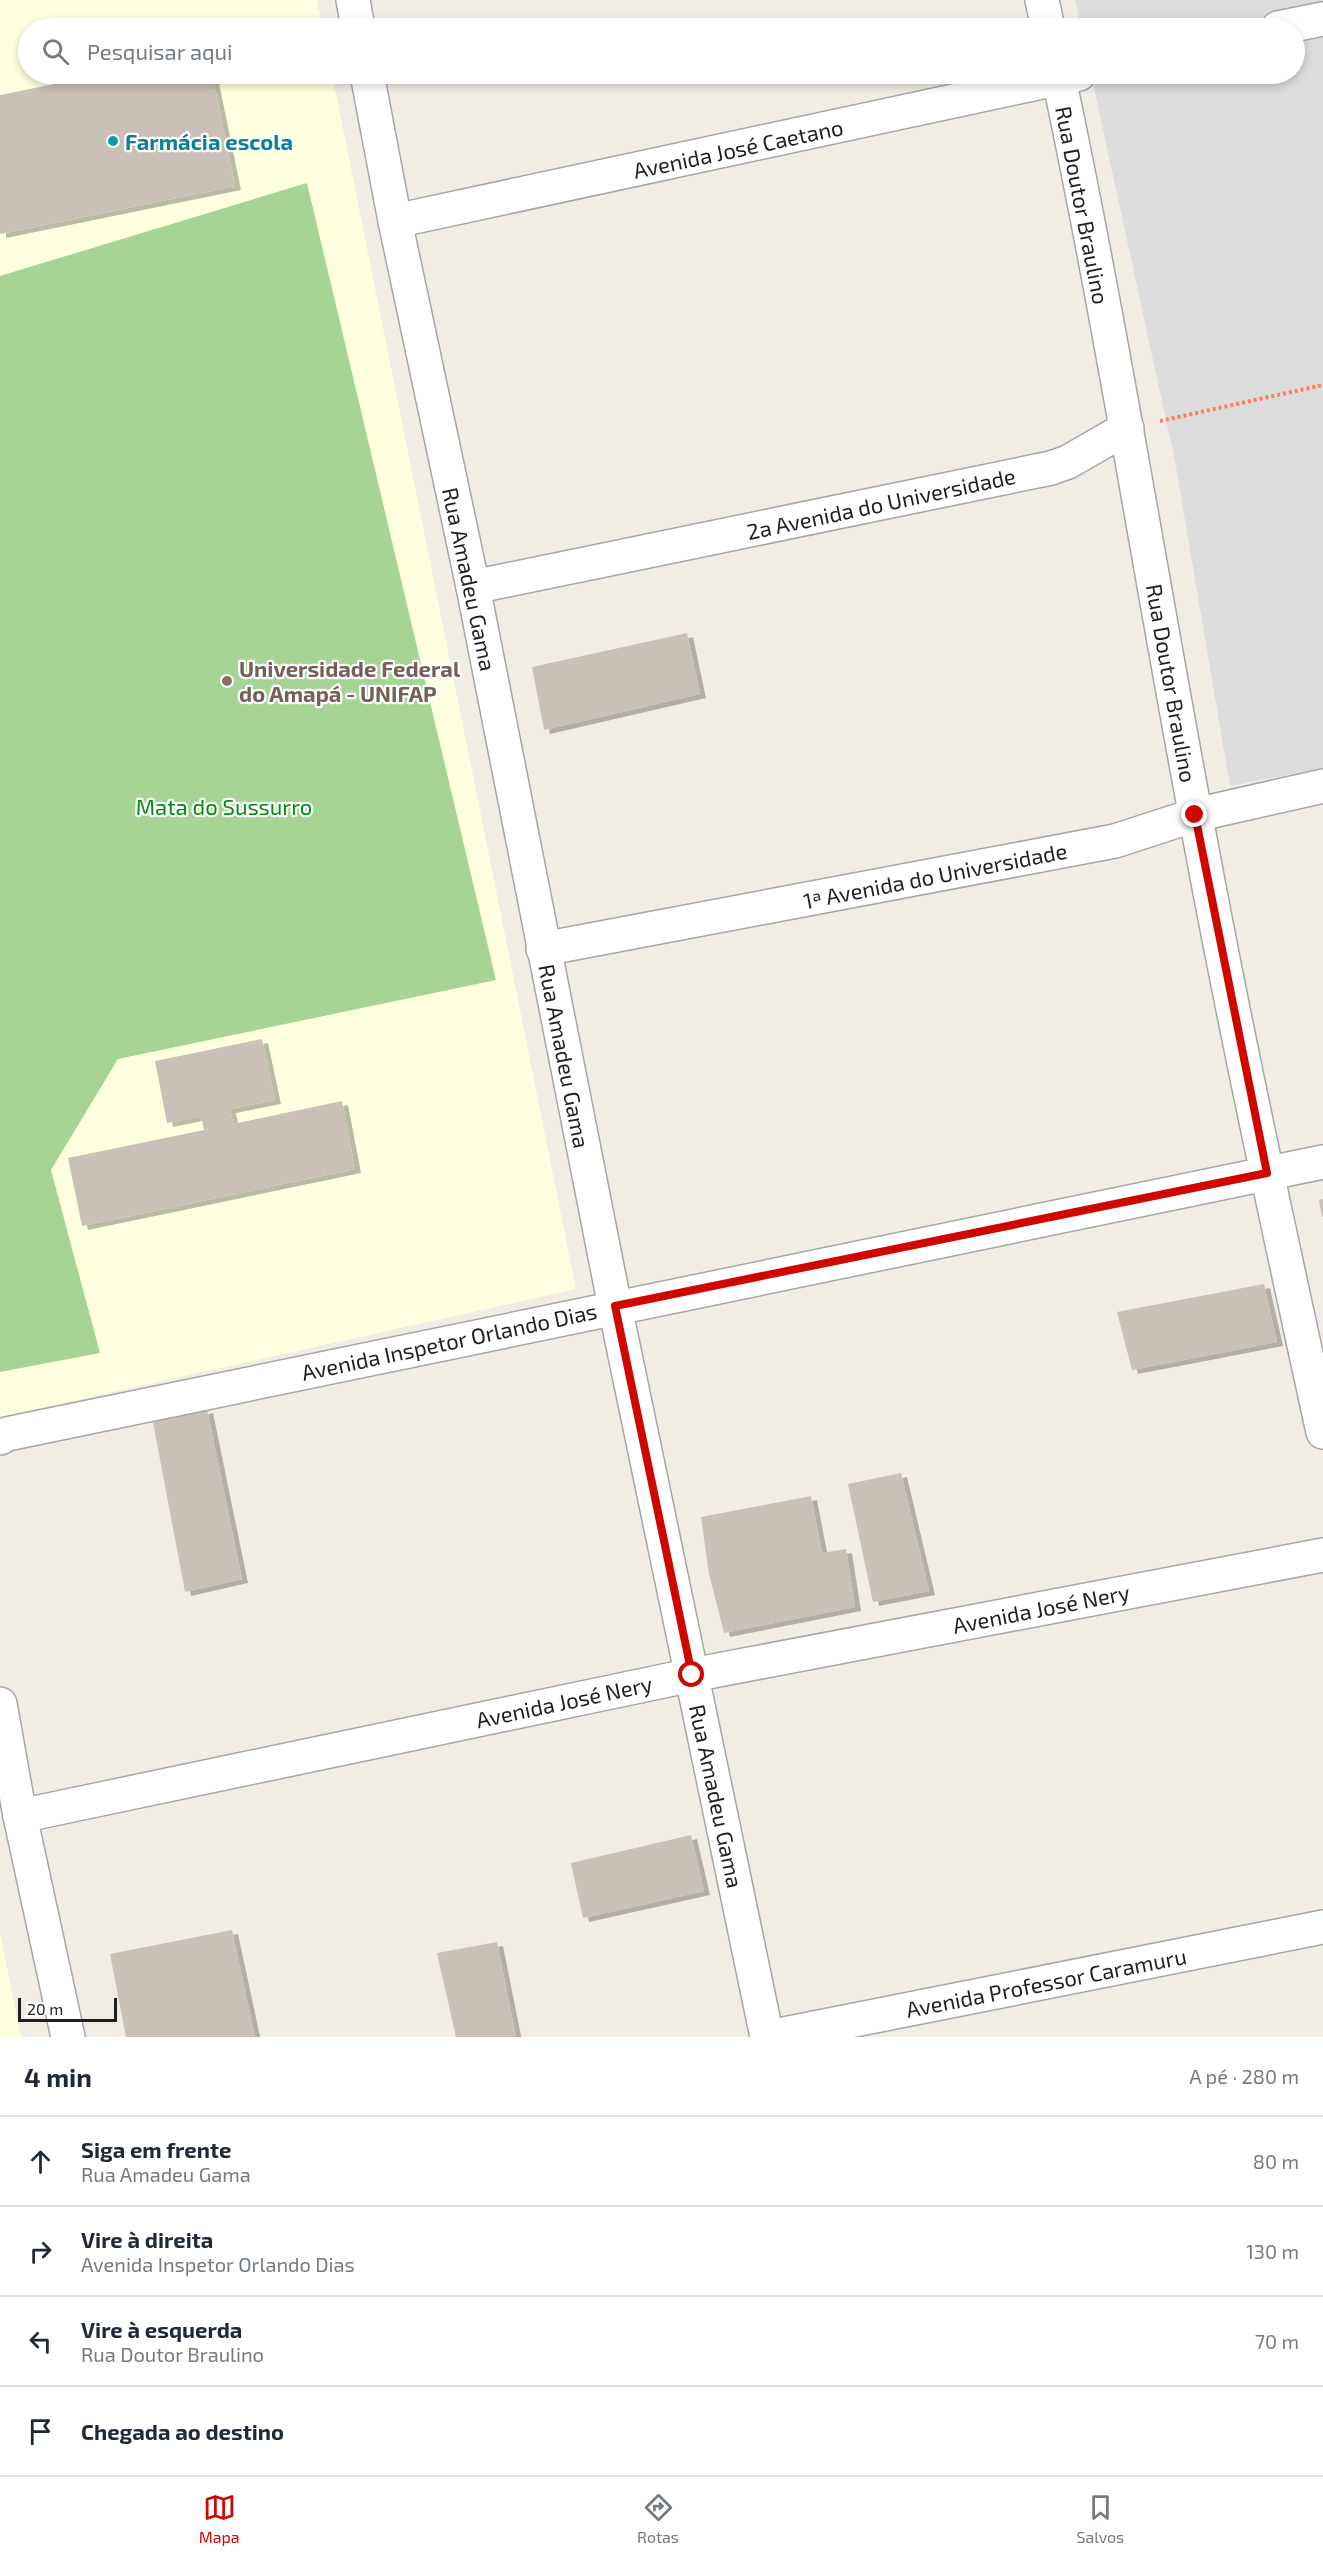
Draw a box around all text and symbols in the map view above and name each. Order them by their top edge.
search box [18,18,1305,84]
icon: search [39,35,72,68]
text: Pesquisar aqui [87,38,233,64]
street label: Rua Doutor Braulino [1051,104,1115,306]
street label: Avenida José Caetano [631,113,845,183]
place label: Farmácia escola [125,128,293,154]
marker: Farmácia escola [106,134,120,148]
street label: 2a Avenida do Universidade [744,462,1018,544]
street label: Rua Amadeu Gama [438,485,502,673]
street label: Rua Doutor Braulino [1142,582,1202,784]
place label: Universidade Federal do Amapá - UNIFAP [239,655,461,706]
marker: Universidade Federal do Amapá - UNIFAP [220,674,234,688]
park label: Mata do Sussurro [136,793,312,819]
route end [1181,801,1207,827]
street label: 1ª Avenida do Universidade [801,837,1069,913]
street label: Rua Amadeu Gama [534,962,596,1150]
street label: Avenida Inspetor Orlando Dias [299,1297,599,1385]
street label: Avenida José Nery [950,1578,1132,1638]
route start [678,1661,704,1687]
street label: Avenida José Nery [473,1670,655,1732]
street label: Rua Amadeu Gama [685,1702,749,1890]
street label: Avenida Professor Caramuru [904,1942,1188,2022]
scale bar [18,1995,117,2022]
text: 20 m [27,1999,63,2018]
text: 4 min [24,2061,92,2092]
text: A pé · 280 m [1189,2064,1299,2088]
text: Siga em frente [81,2136,231,2162]
icon: ahead [24,2145,57,2178]
text: 80 m [1253,2149,1299,2173]
text: Rua Amadeu Gama [81,2162,251,2186]
text: Vire à direita [81,2226,213,2252]
icon: right [24,2235,57,2268]
text: 130 m [1246,2239,1299,2263]
text: Avenida Inspetor Orlando Dias [81,2252,355,2276]
text: Vire à esquerda [81,2316,242,2342]
icon: left [24,2325,57,2358]
text: 70 m [1255,2329,1299,2353]
text: Rua Doutor Braulino [81,2342,264,2366]
icon: arrive [24,2415,57,2448]
text: Chegada ao destino [81,2418,284,2444]
tab: Mapa [199,2491,240,2546]
tab: Rotas [637,2491,679,2546]
tab: Salvos [1076,2491,1124,2546]

